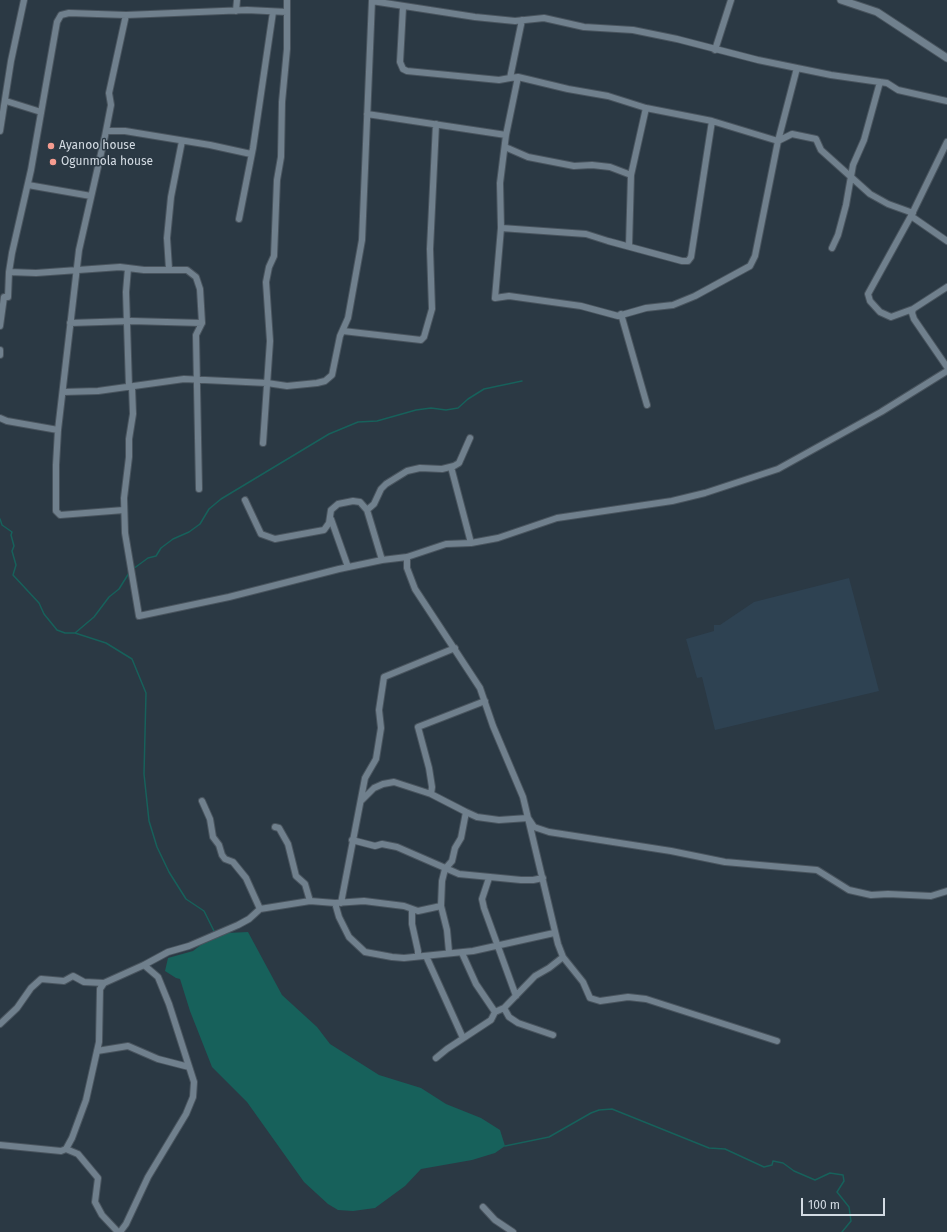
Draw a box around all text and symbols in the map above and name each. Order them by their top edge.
place label: Ayanoo house [59,139,136,153]
marker: Ayanoo house [46,141,56,151]
place label: Ogunmola house [61,155,153,169]
marker: Ogunmola house [48,157,58,167]
scale bar [803,1190,887,1216]
text: 100 m [808,1198,840,1212]

